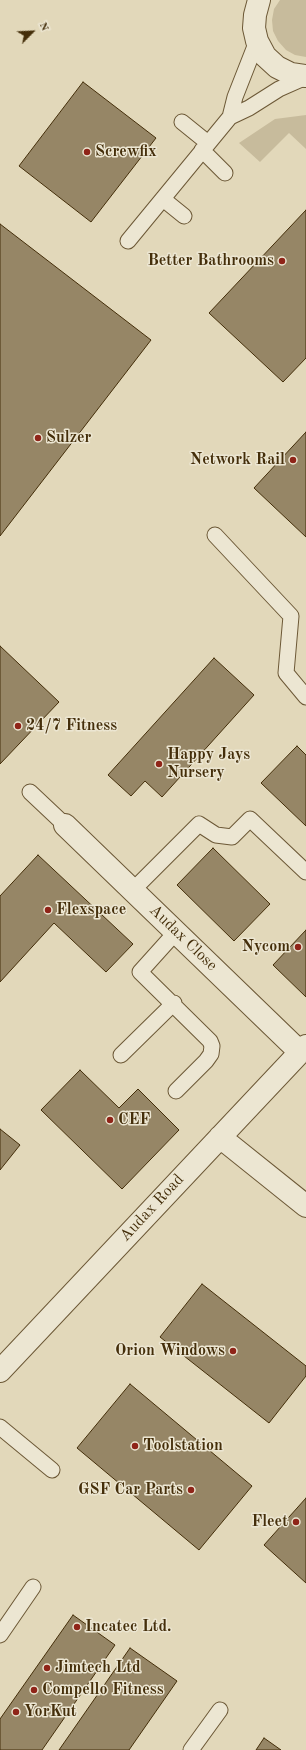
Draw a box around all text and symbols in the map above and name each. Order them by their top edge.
north arrow [12,12,52,52]
text: N [37,21,50,33]
place label: Screwfix [95,142,157,162]
marker: Screwfix [82,147,92,157]
place label: Better Bathrooms [147,251,274,271]
marker: Better Bathrooms [277,256,287,266]
place label: Sulzer [46,428,92,448]
marker: Sulzer [33,433,43,443]
place label: Network Rail [190,450,285,470]
marker: Network Rail [288,455,298,465]
place label: 24/7 Fitness [26,716,117,736]
marker: 24/7 Fitness [13,721,23,731]
place label: Happy Jays Nursery [167,745,250,783]
marker: Happy Jays Nursery [154,759,164,769]
place label: Flexspace [56,900,126,920]
street label: Audax Close [145,901,221,975]
marker: Flexspace [43,905,53,915]
place label: Nycom [242,937,290,957]
marker: Nycom [293,942,303,952]
place label: CEF [118,1110,150,1130]
marker: CEF [105,1115,115,1125]
street label: Audax Road [116,1170,188,1246]
place label: Orion Windows [115,1341,225,1361]
marker: Orion Windows [228,1346,238,1356]
place label: Toolstation [143,1436,223,1456]
marker: Toolstation [130,1441,140,1451]
place label: GSF Car Parts [78,1480,183,1500]
marker: GSF Car Parts [186,1485,196,1495]
place label: Fleet [251,1512,288,1532]
marker: Fleet [291,1517,301,1527]
place label: Incatec Ltd. [85,1617,172,1637]
marker: Incatec Ltd. [72,1622,82,1632]
place label: Jimtech Ltd [55,1658,141,1678]
marker: Jimtech Ltd [42,1663,52,1673]
place label: Compello Fitness [42,1680,164,1700]
marker: Compello Fitness [29,1685,39,1695]
place label: YorKut [24,1702,77,1722]
marker: YorKut [11,1707,21,1717]

